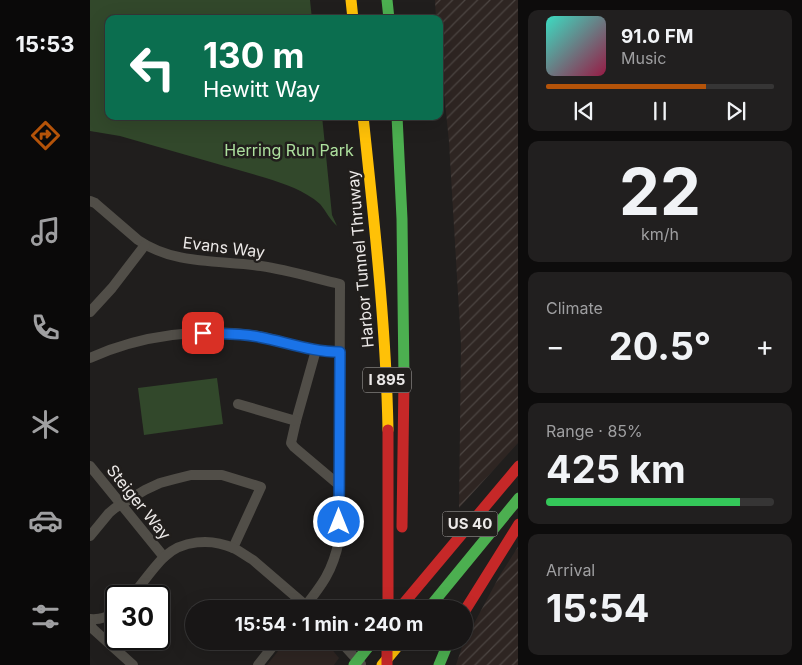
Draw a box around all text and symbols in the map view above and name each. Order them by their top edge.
text: 91.0 FM [621,25,693,48]
text: 15:53 [15,31,75,57]
text: 130 m [203,34,305,76]
icon: left [120,35,185,100]
text: Music [621,48,666,68]
text: Hewitt Way [203,76,320,102]
icon: previous [570,97,598,125]
icon: pause [646,97,674,125]
icon: next [722,97,750,125]
icon: directions [28,118,63,153]
park label: Herring Run Park [224,140,354,160]
text: 22 [619,152,701,231]
street label: Harbor Tunnel Thruway [342,169,378,349]
icon: music [28,214,63,249]
text: km/h [641,224,679,244]
street label: Evans Way [182,232,266,262]
text: Climate [546,298,603,318]
icon: phone [28,310,63,345]
pin [182,312,224,354]
icon: arrive [189,319,217,347]
text: 20.5° [609,323,711,369]
text: − [546,329,565,363]
text: + [755,329,774,363]
road number: I 895 [363,368,411,392]
icon: climate [28,407,63,442]
text: Range · 85% [546,421,643,441]
text: 425 km [546,446,686,492]
street label: Steiger Way [103,460,175,544]
position arrow [312,495,364,547]
icon: car [28,503,63,538]
road number: US 40 [442,512,498,536]
text: Arrival [546,560,595,580]
speed limit sign: 30 [105,585,170,650]
text: 15:54 [546,585,649,631]
icon: filters [28,599,63,634]
text: 15:54 · 1 min · 240 m [235,613,423,636]

